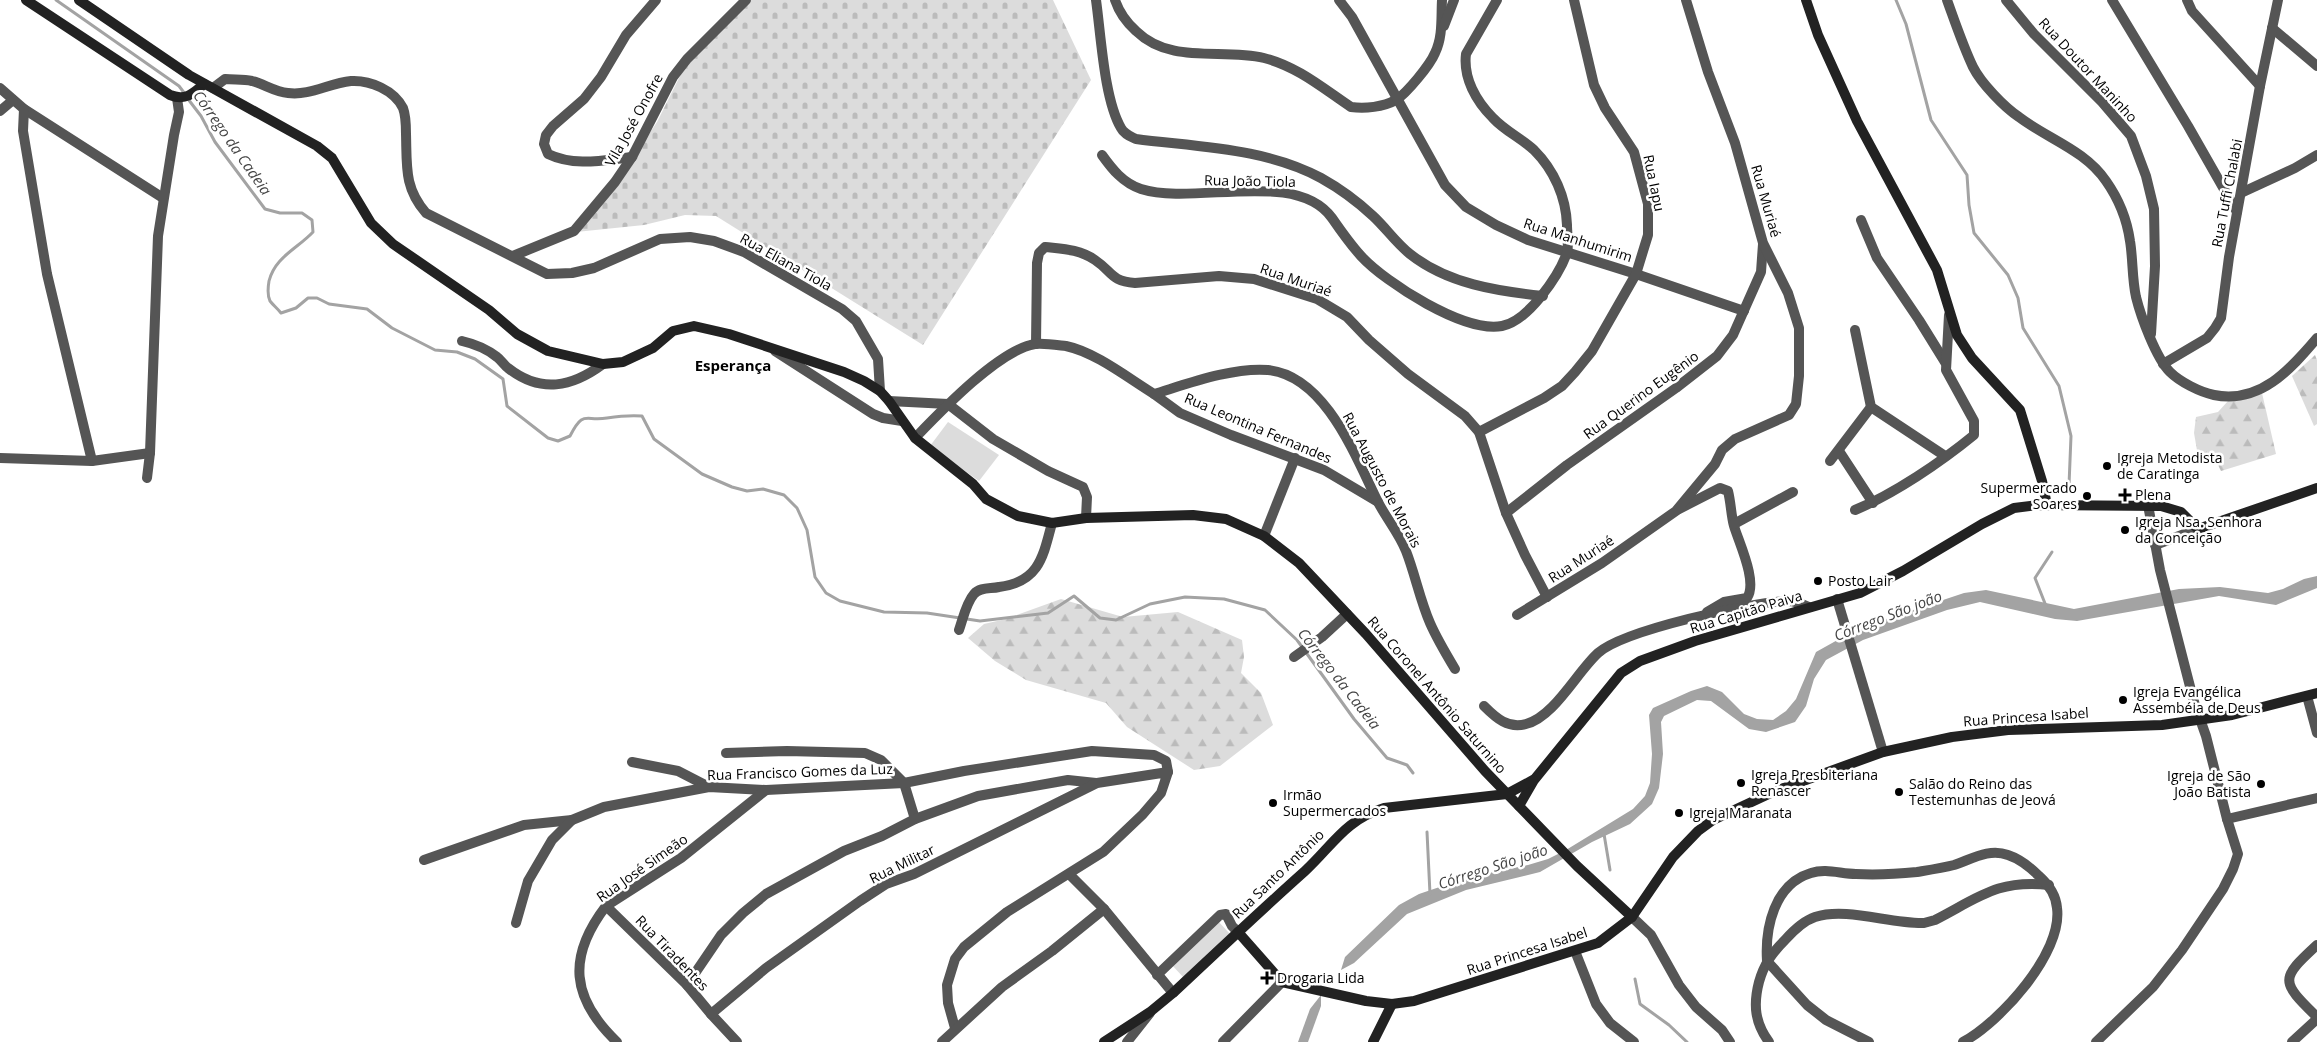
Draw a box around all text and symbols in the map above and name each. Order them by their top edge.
street label: Rua Doutor Maninho [2035,13,2142,126]
street label: Vila José Onofre [600,70,667,170]
water label: Córrego da Cadeia [189,86,277,199]
street label: Rua Tuffi Chalabi [2207,137,2246,249]
street label: Rua Iapu [1639,153,1670,213]
street label: Rua Muriaé [1747,162,1786,240]
street label: Rua João Tiola [1204,170,1296,191]
street label: Rua Manhumirim [1521,213,1635,266]
street label: Rua Eliana Tiola [737,228,836,295]
street label: Rua Muriaé [1258,258,1335,301]
street label: Rua Querino Eugênio [1579,346,1702,443]
district label: Esperança [695,355,771,375]
street label: Rua Leontina Fernandes [1182,388,1335,467]
street label: Rua Augusto de Morais [1339,409,1426,551]
place label: Igreja Metodista de Caratinga [2117,448,2222,483]
marker: Igreja Metodista de Caratinga [2101,460,2113,472]
place label: Supermercado Soares [1981,478,2077,513]
place label: Plena [2135,485,2171,504]
marker: Plena [2119,489,2131,501]
marker: Supermercado Soares [2081,490,2093,502]
place label: Igreja Nsa. Senhora da Conceição [2135,512,2262,547]
marker: Igreja Nsa. Senhora da Conceição [2119,524,2131,536]
street label: Rua Muriaé [1544,530,1617,587]
place label: Posto Lair [1828,571,1893,590]
marker: Posto Lair [1812,575,1824,587]
street label: Rua Capitão Paiva [1687,585,1804,638]
water label: Córrego São joão [1831,585,1945,645]
street label: Rua Coronel Antônio Saturnino [1364,612,1511,777]
water label: Córrego da Cadeia [1294,624,1386,734]
place label: Igreja Evangélica Assembéia de Deus [2133,682,2261,717]
marker: Igreja Evangélica Assembéia de Deus [2117,694,2129,706]
street label: Rua Princesa Isabel [1963,703,2089,730]
street label: Rua Francisco Gomes da Luz [707,759,894,784]
place label: Igreja Presbiteriana Renascer [1751,765,1878,800]
place label: Igreja de São João Batista [2167,766,2251,801]
place label: Salão do Reino das Testemunhas de Jeová [1909,774,2056,809]
marker: Igreja Presbiteriana Renascer [1735,777,1747,789]
marker: Igreja de São João Batista [2255,778,2267,790]
place label: Irmão Supermercados [1283,785,1386,820]
marker: Salão do Reino das Testemunhas de Jeová [1893,786,1905,798]
marker: Irmão Supermercados [1267,797,1279,809]
place label: Igreja Maranata [1689,803,1792,822]
marker: Igreja Maranata [1673,807,1685,819]
street label: Rua Santo Antônio [1227,825,1328,923]
street label: Rua José Simeão [592,829,691,906]
street label: Rua Militar [866,839,938,888]
water label: Córrego São joão [1435,839,1550,893]
street label: Rua Tiradentes [632,911,713,995]
street label: Rua Princesa Isabel [1464,922,1590,979]
place label: Drogaria Lida [1277,968,1365,987]
marker: Drogaria Lida [1261,972,1273,984]

